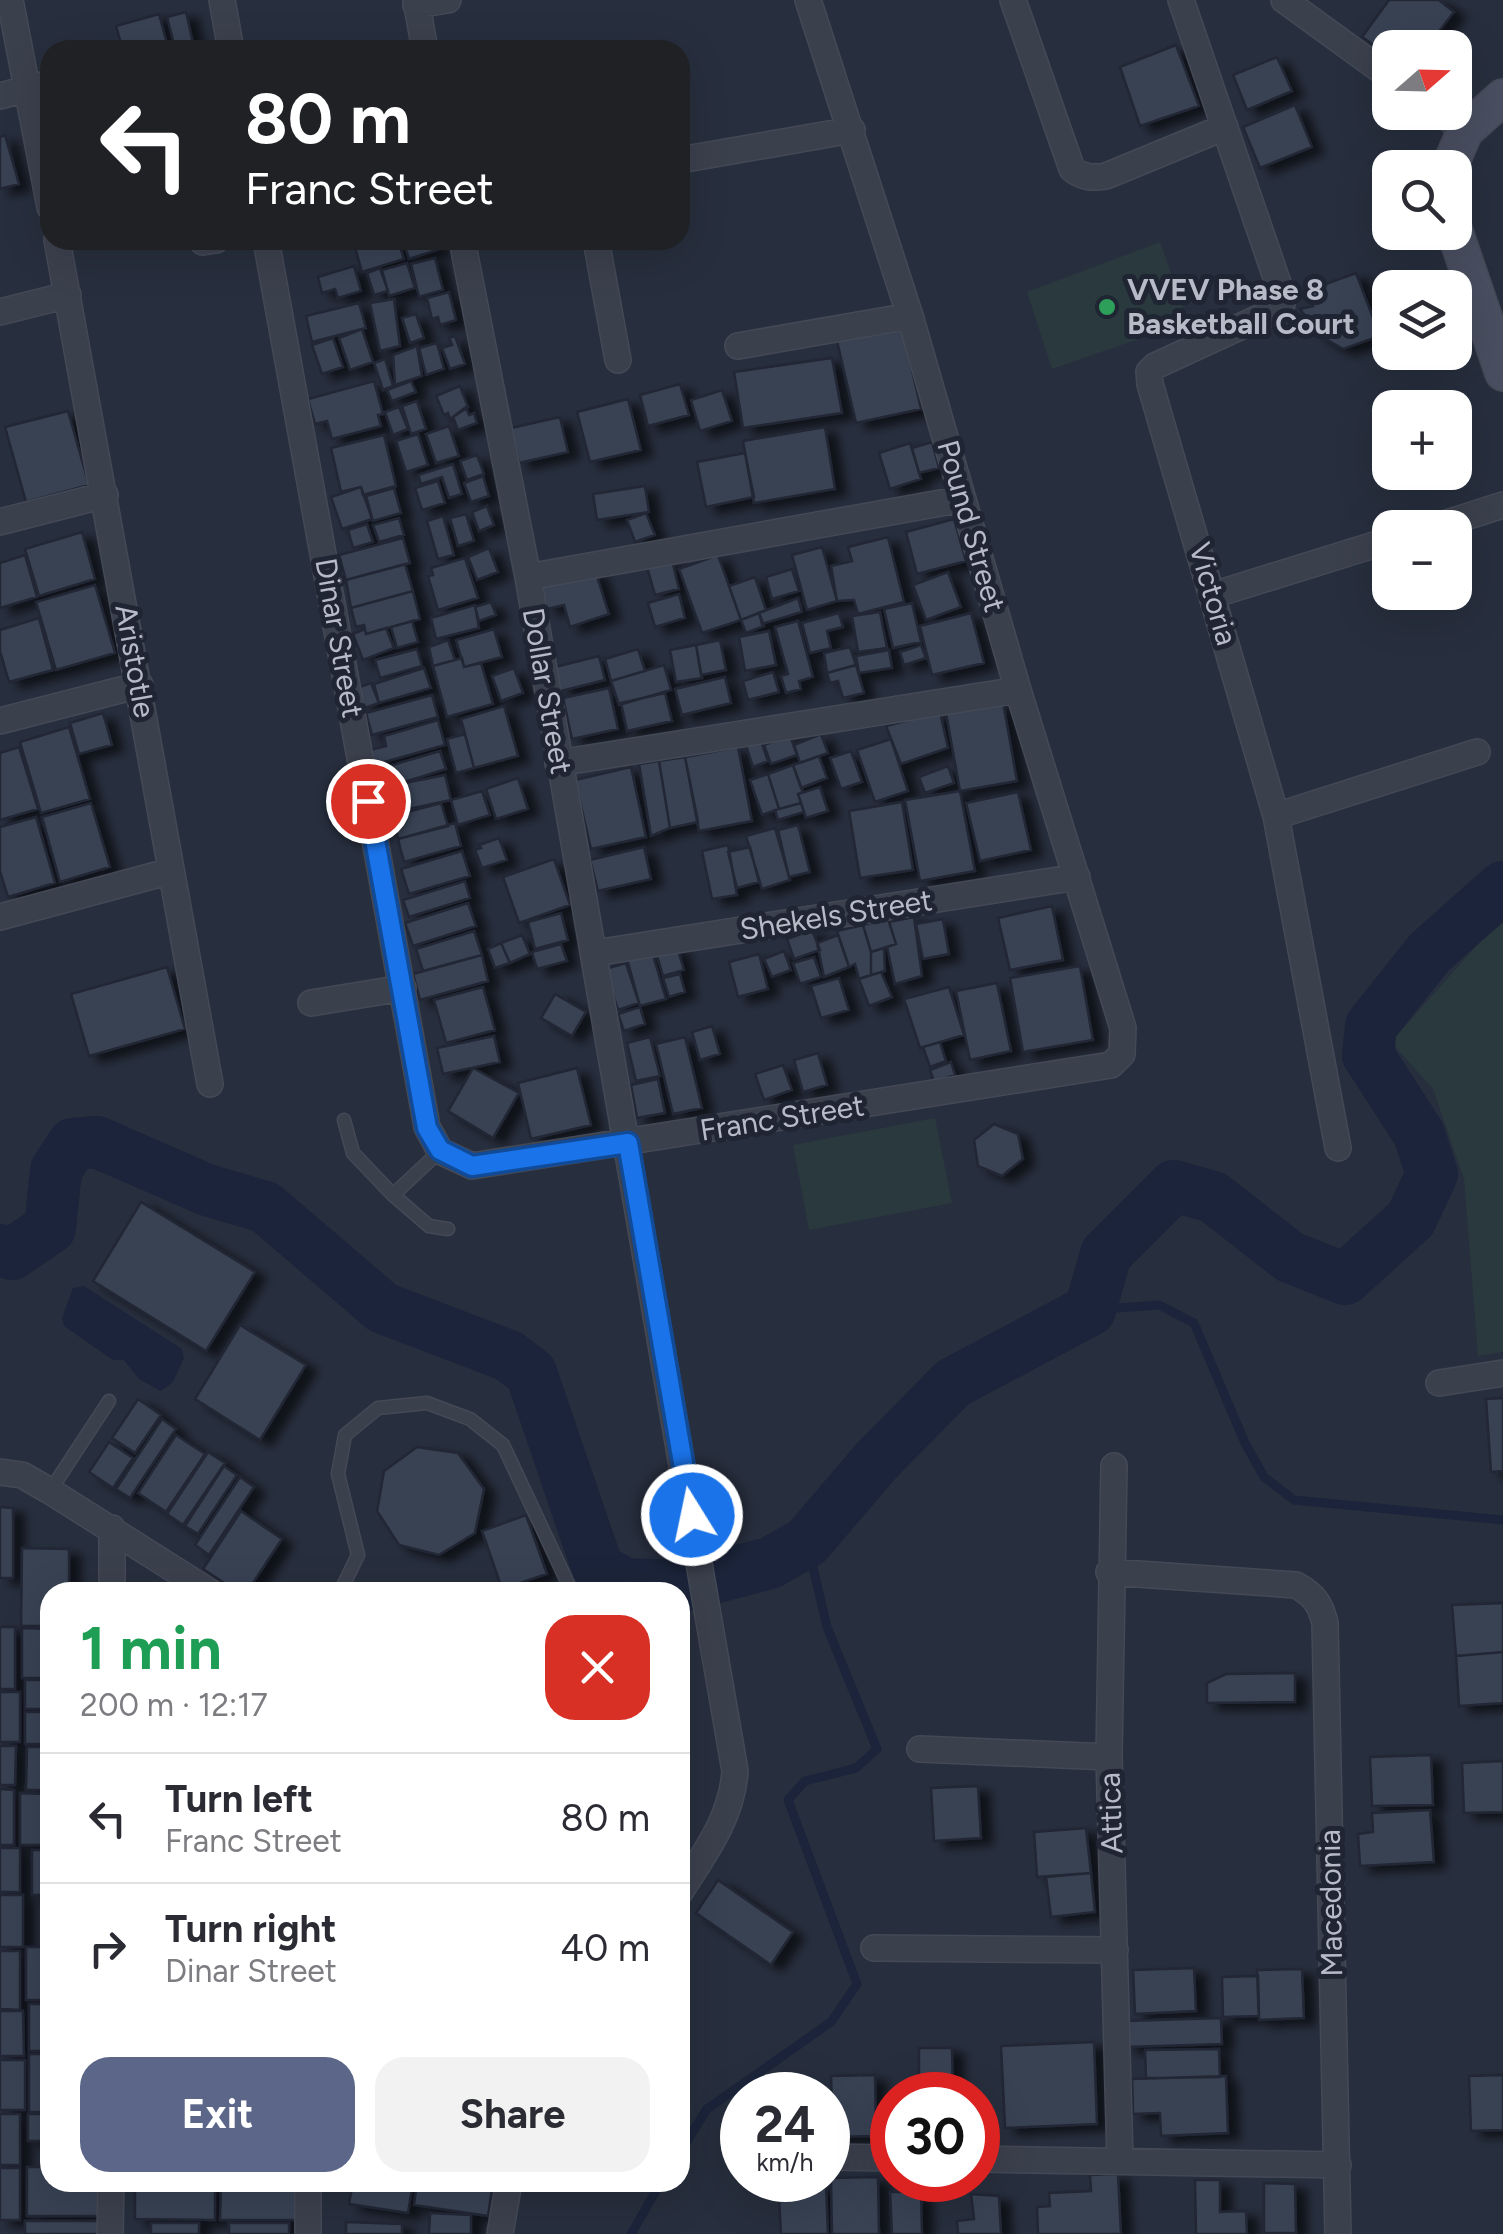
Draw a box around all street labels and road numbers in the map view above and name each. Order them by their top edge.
street label: Pound Street [929,436,1014,616]
street label: Victoria [1181,538,1246,649]
street label: Dinar Street [307,555,372,721]
street label: Aristotle [107,601,164,720]
street label: Dollar Street [515,605,580,777]
street label: Shekels Street [737,881,935,948]
street label: Franc Street [697,1086,867,1149]
street label: Attica [1091,1772,1130,1854]
street label: Macedonia [1311,1829,1350,1977]

